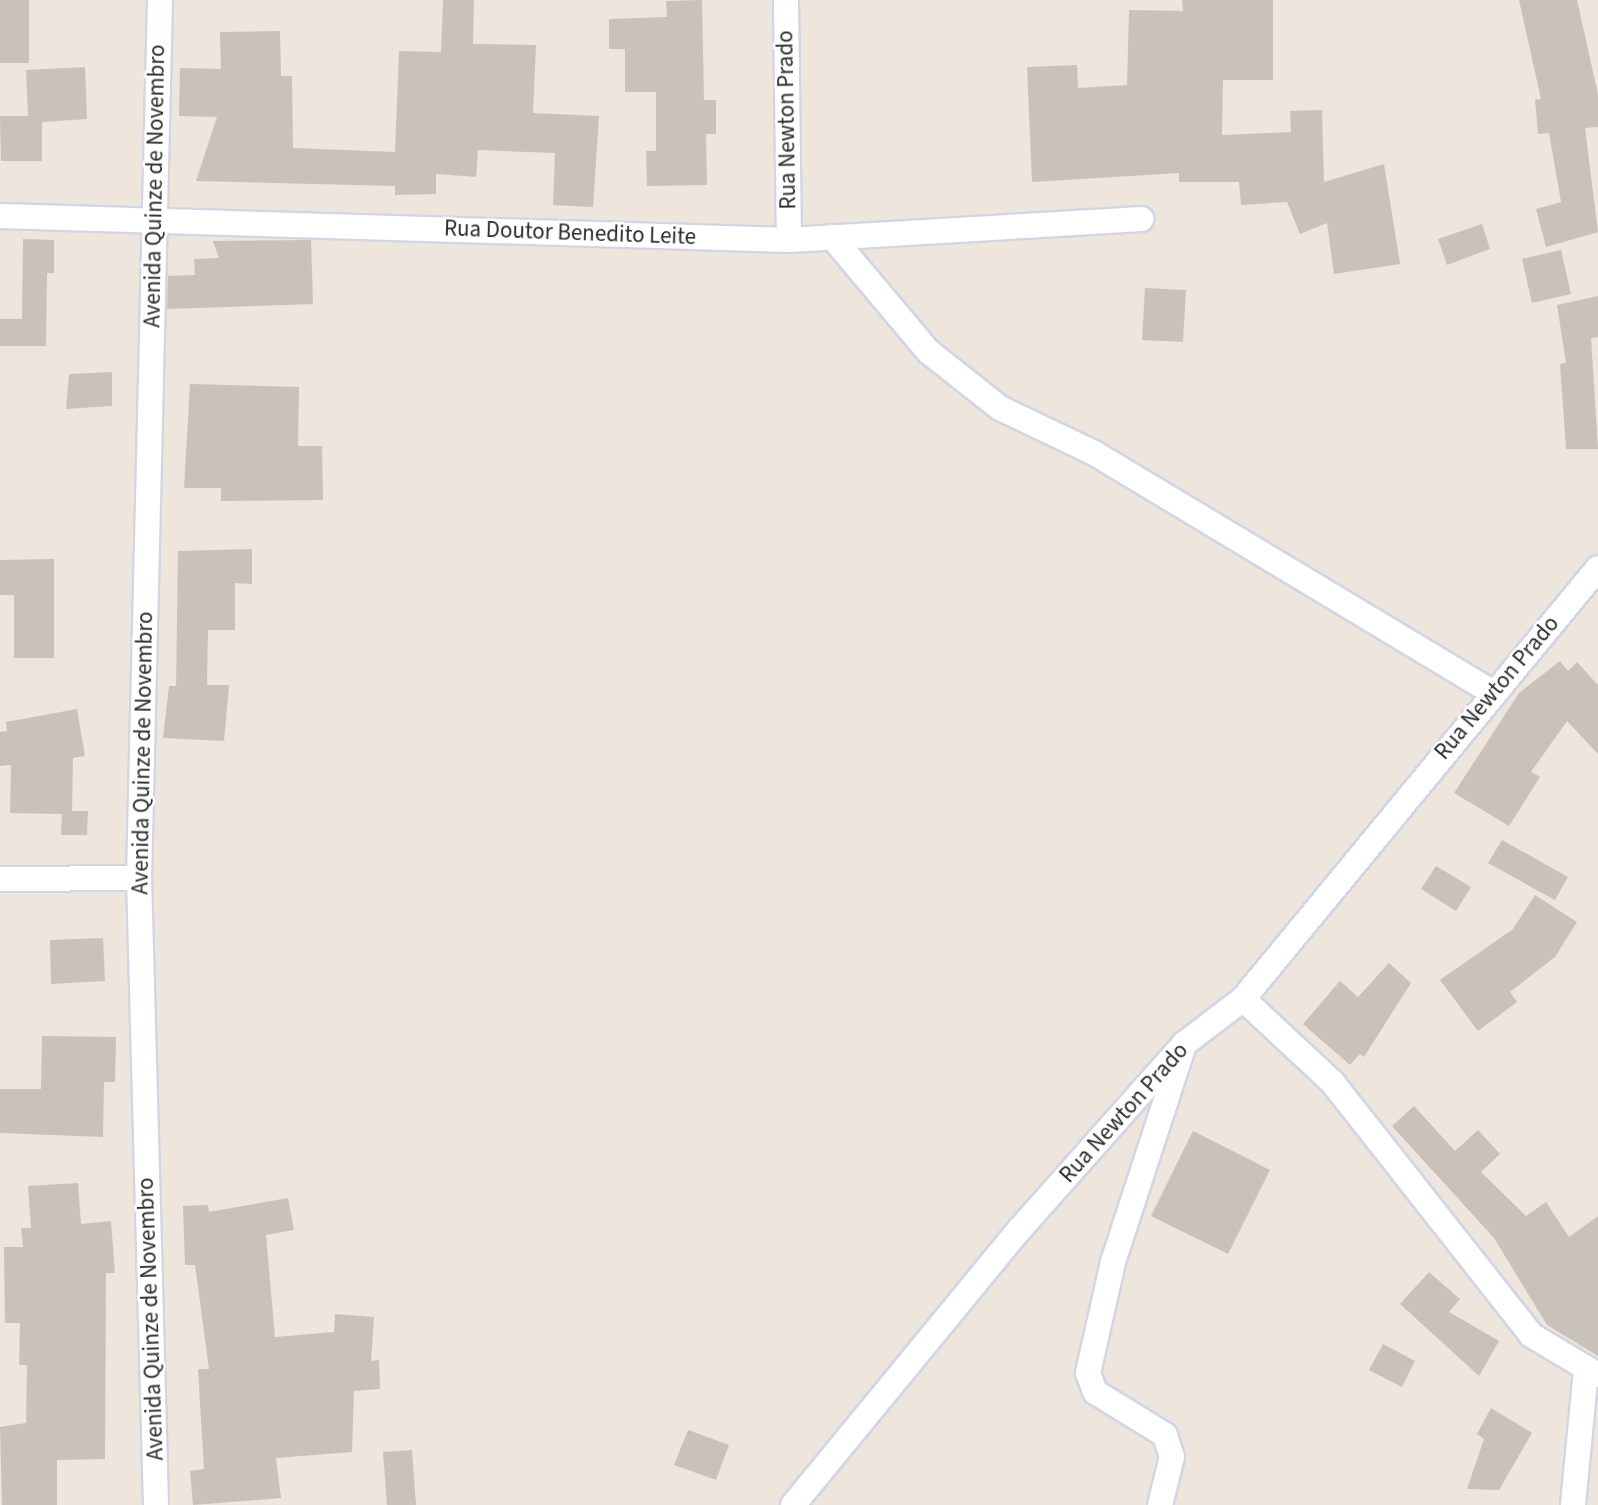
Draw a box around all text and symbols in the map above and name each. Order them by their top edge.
street label: Rua Newton Prado [772,30,802,210]
street label: Avenida Quinze de Novembro [139,44,171,328]
street label: Rua Doutor Benedito Leite [444,215,696,251]
street label: Avenida Quinze de Novembro [127,611,159,895]
street label: Rua Newton Prado [1429,611,1565,765]
street label: Rua Newton Prado [1054,1037,1194,1189]
street label: Avenida Quinze de Novembro [132,1177,170,1461]

